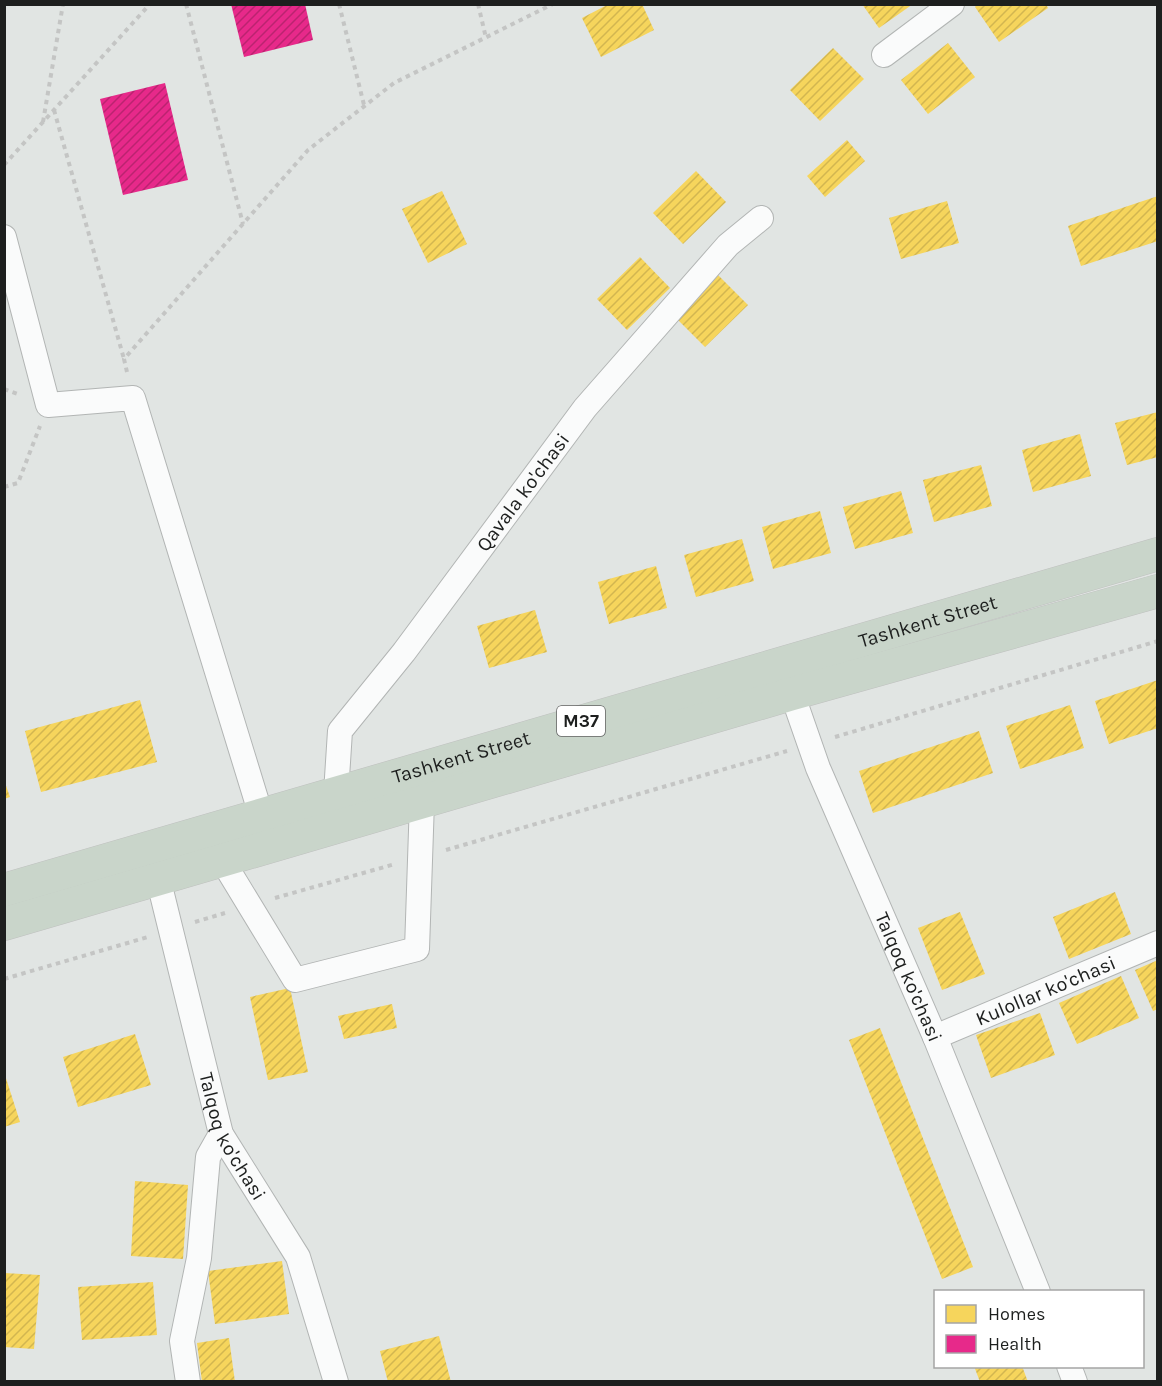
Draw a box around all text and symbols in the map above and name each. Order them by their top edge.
street label: Qavala ko'chasi [471,428,574,556]
street label: Tashkent Street [856,590,1000,652]
road number: M37 [557,706,605,736]
street label: Tashkent Street [389,726,533,788]
street label: Talqoq ko'chasi [871,909,947,1045]
street label: Kulollar ko'chasi [972,951,1119,1030]
street label: Talqoq ko'chasi [195,1070,271,1204]
legend [934,1290,1144,1368]
text: Homes [988,1303,1045,1325]
text: Health [988,1333,1042,1355]

